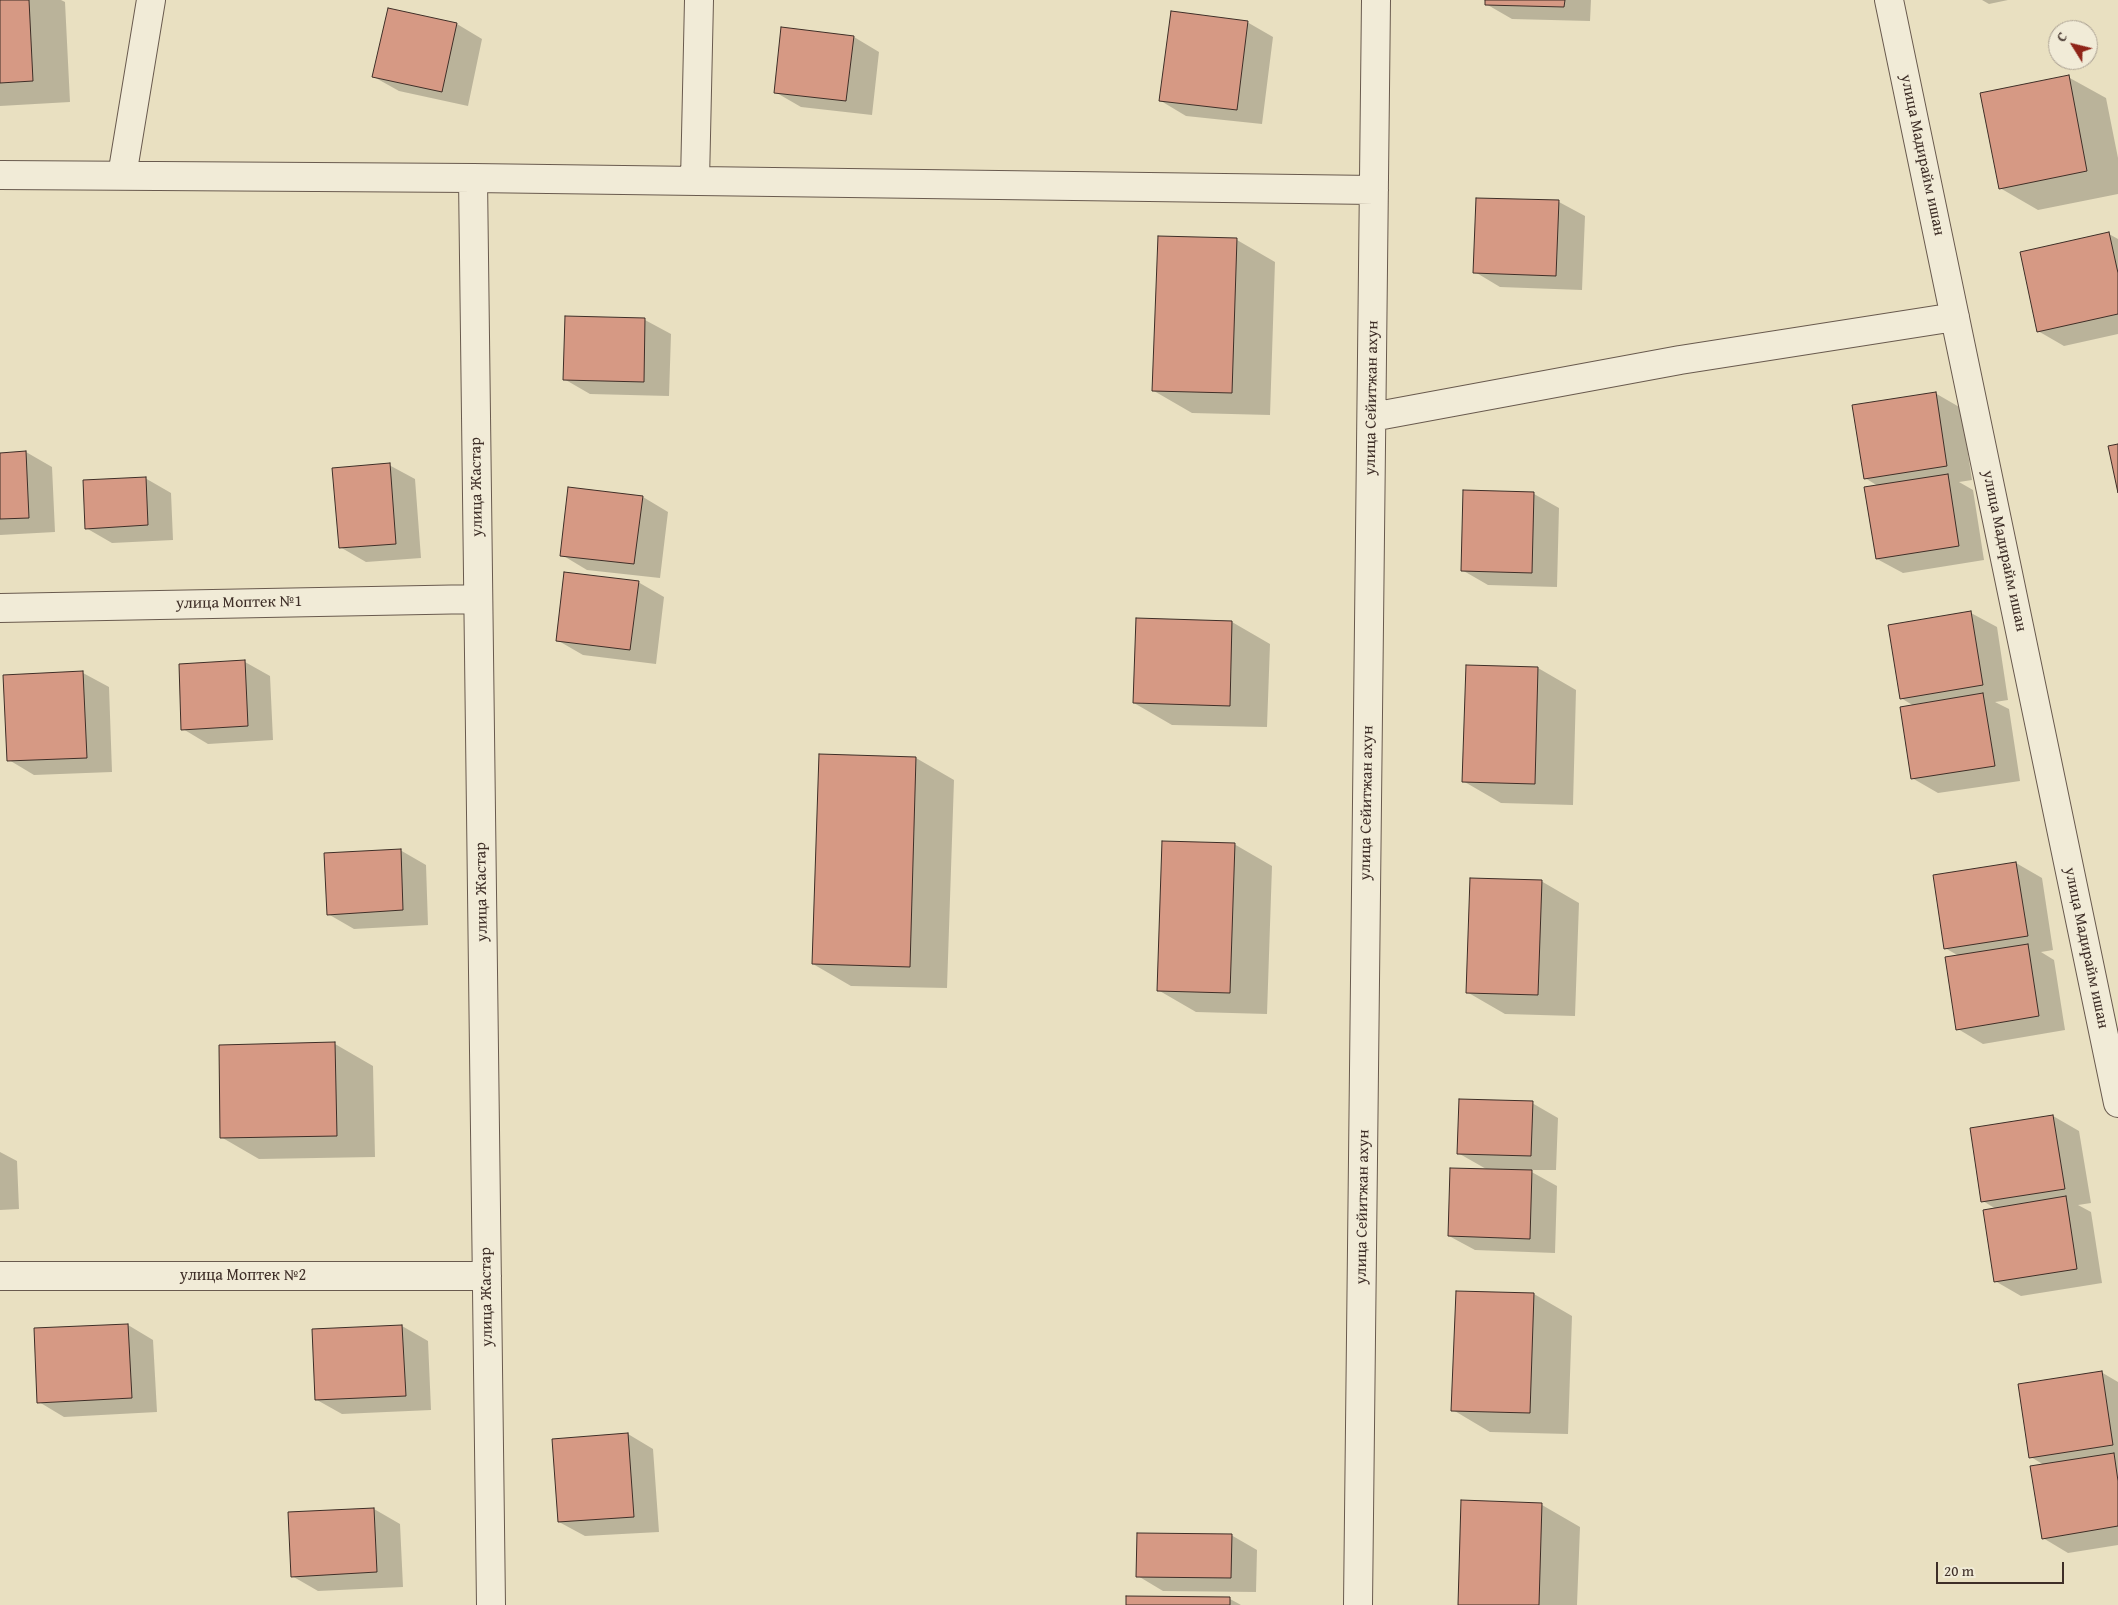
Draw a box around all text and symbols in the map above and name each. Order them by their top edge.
north arrow [2048,20,2098,70]
text: С [2051,28,2072,46]
street label: улица Мадирайм ишан [1896,73,1948,237]
street label: улица Сейитжан ахун [1361,320,1383,476]
street label: улица Жастар [467,437,487,537]
street label: улица Мадирайм ишан [1978,469,2030,633]
street label: улица Моптек №1 [176,592,302,614]
street label: улица Сейитжан ахун [1356,725,1378,881]
street label: улица Жастар [472,842,492,942]
street label: улица Мадирайм ишан [2060,866,2112,1030]
street label: улица Сейитжан ахун [1352,1129,1374,1285]
street label: улица Жастар [477,1247,497,1347]
street label: улица Моптек №2 [180,1266,306,1286]
scale bar [1938,1552,2066,1584]
text: 20 m [1944,1560,1974,1581]

